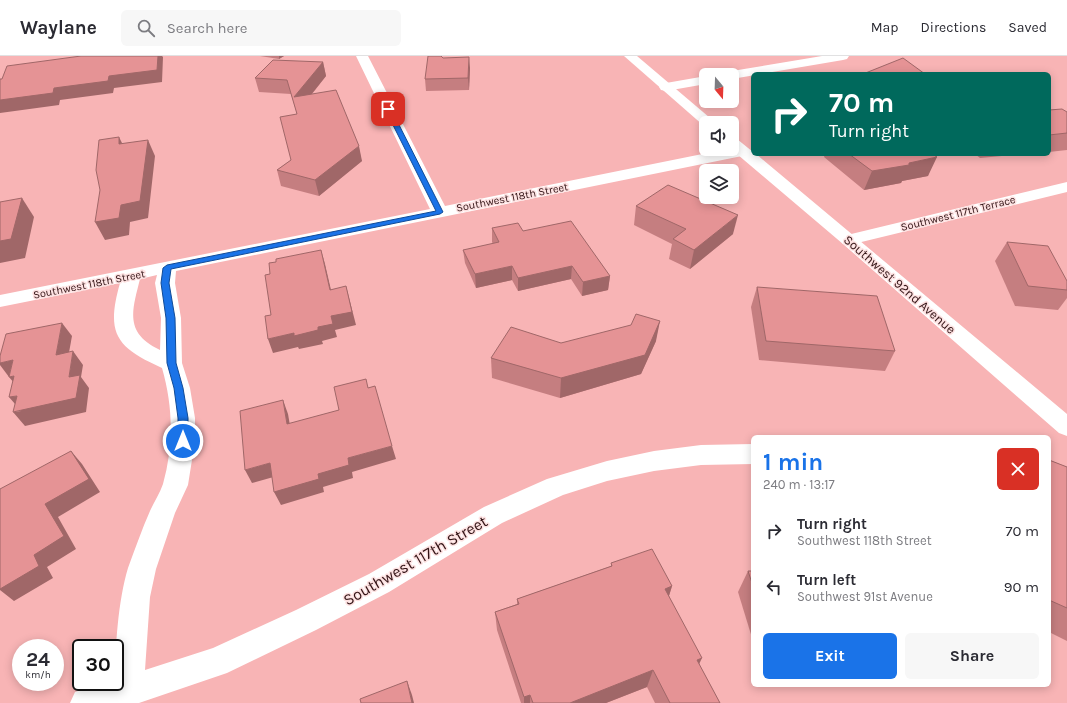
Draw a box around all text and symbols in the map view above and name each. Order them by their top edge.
search box [121,10,401,46]
text: Waylane [20,17,97,39]
icon: search [135,17,157,39]
text: Search here [167,19,247,37]
text: Map [871,19,899,36]
text: Directions [921,19,986,36]
text: Saved [1008,19,1047,36]
north arrow [699,68,739,108]
map controls [699,68,739,204]
text: 70 m [829,86,894,119]
icon: right [763,88,815,140]
pin [371,92,405,126]
icon: arrive [377,98,399,120]
button: sound [699,116,739,156]
text: Turn right [829,120,909,142]
button: layers [699,164,739,204]
street label: Southwest 118th Street [455,180,569,215]
street label: Southwest 117th Terrace [899,193,1017,234]
street label: Southwest 92nd Avenue [841,232,959,337]
street label: Southwest 118th Street [32,267,146,302]
position arrow [162,420,204,462]
text: 1 min [763,448,823,476]
button: close [997,448,1039,490]
text: 240 m · 13:17 [763,477,835,492]
street label: Southwest 117th Street [340,511,491,609]
text: Turn right [797,515,867,533]
icon: right [763,520,785,542]
text: 70 m [1005,522,1039,540]
text: Southwest 118th Street [797,533,932,548]
text: Turn left [797,571,856,589]
icon: left [763,576,785,598]
text: 90 m [1004,578,1039,596]
text: Southwest 91st Avenue [797,589,933,604]
button: Exit [763,633,897,679]
button: Share [905,633,1039,679]
speed limit sign: 30 [72,639,124,691]
text: 24 [26,648,50,671]
text: km/h [25,669,51,681]

